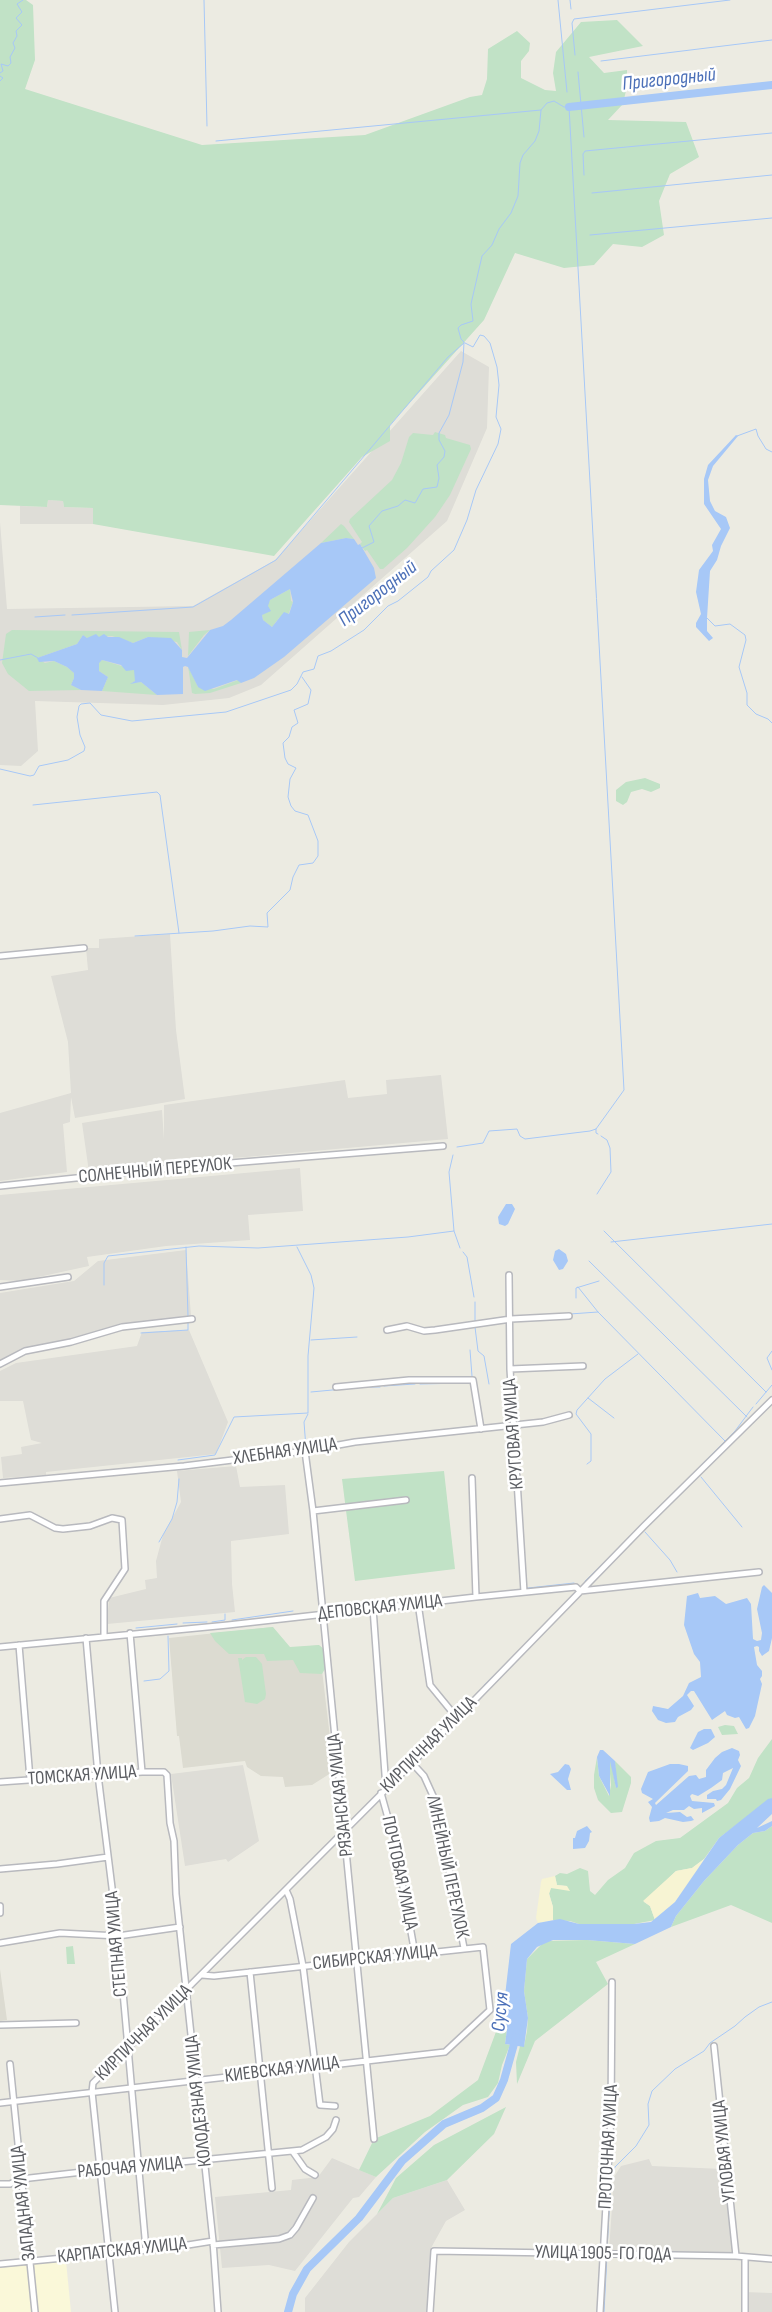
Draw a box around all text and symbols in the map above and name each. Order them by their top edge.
water label: Пригородный [621,63,717,97]
water label: Пригородный [334,556,422,632]
street label: СОЛНЕЧНЫЙ ПЕРЕУЛОК [78,1153,232,1189]
street label: КРУГОВАЯ УЛИЦА [499,1378,529,1490]
street label: ХЛЕБНАЯ УЛИЦА [232,1433,338,1471]
street label: ДЕПОВСКАЯ УЛИЦА [317,1590,443,1626]
street label: КИРПИЧНАЯ УЛИЦА [376,1692,482,1798]
street label: РЯЗАНСКАЯ УЛИЦА [323,1732,359,1858]
street label: ТОМСКАЯ УЛИЦА [27,1761,137,1791]
street label: ЛИНЕЙНЫЙ ПЕРЕУЛОК [421,1794,473,1940]
street label: ПОЧТОВАЯ УЛИЦА [376,1814,422,1932]
street label: СТЕПНАЯ УЛИЦА [101,1890,133,1998]
street label: СИБИРСКАЯ УЛИЦА [311,1940,439,1976]
street label: КИРПИЧНАЯ УЛИЦА [91,1980,197,2086]
water label: Сусуя [487,1991,515,2033]
street label: КОЛОДЕЗНАЯ УЛИЦА [181,2034,217,2168]
street label: КИЕВСКАЯ УЛИЦА [224,2052,340,2088]
street label: ПРОТОЧНАЯ УЛИЦА [594,2084,624,2210]
street label: УГЛОВАЯ УЛИЦА [708,2099,742,2203]
street label: ЗАПАДНАЯ УЛИЦА [7,2144,41,2262]
street label: РАБОЧАЯ УЛИЦА [77,2152,183,2184]
street label: КАРПАТСКАЯ УЛИЦА [56,2233,188,2269]
street label: УЛИЦА 1905-ГО ГОДА [535,2241,671,2267]

